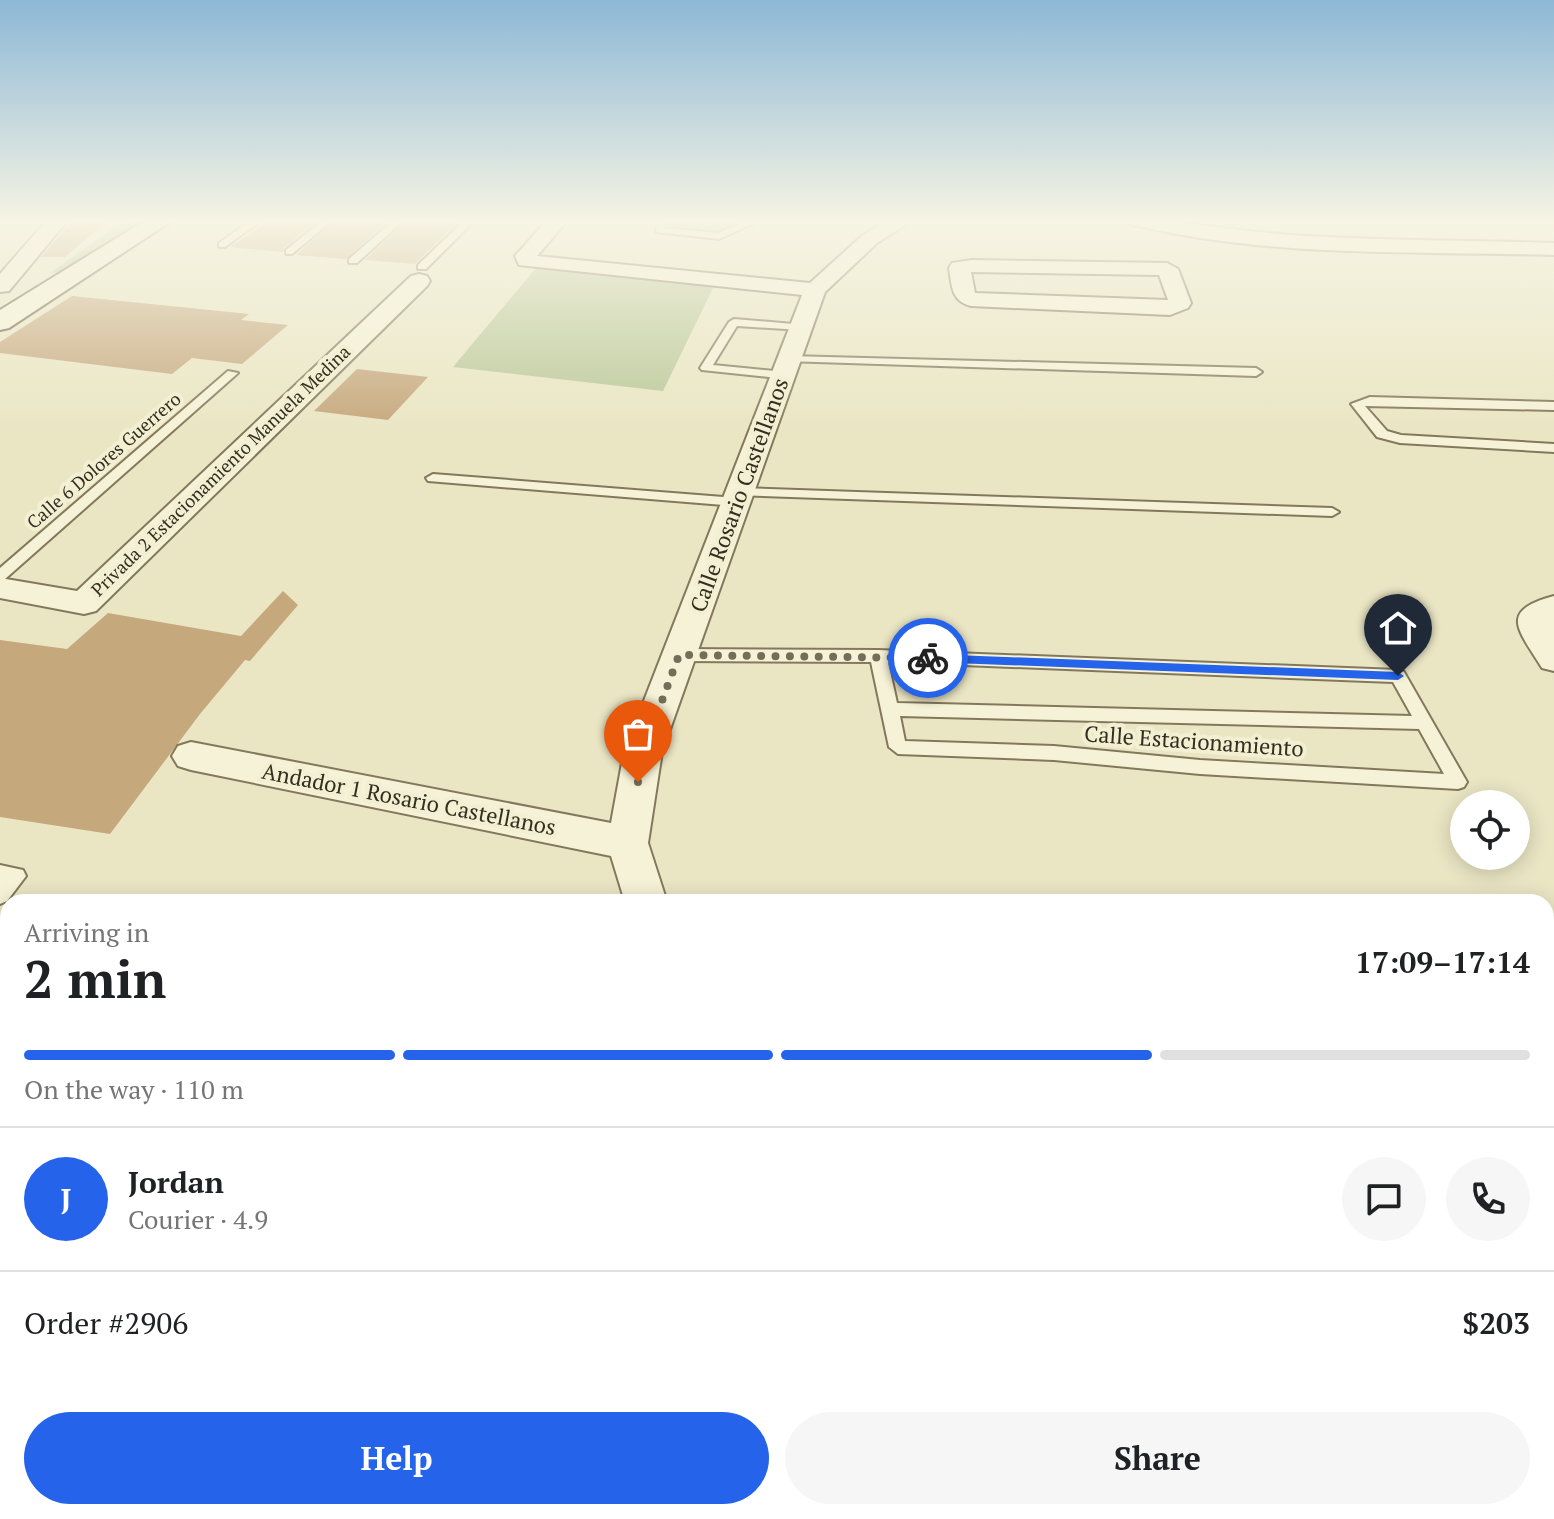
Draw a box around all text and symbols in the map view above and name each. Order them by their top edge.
street label: Privada 2 Estacionamiento Manuela Medina [86,340,355,601]
street label: Calle Rosario Castellanos [683,374,794,616]
street label: Calle 6 Dolores Guerrero [21,387,185,534]
pin [1364,594,1432,676]
icon: home [1376,606,1420,650]
courier [888,618,968,698]
icon: bike [906,636,950,680]
pin [604,700,672,782]
icon: bag [616,712,660,756]
street label: Calle Estacionamiento [1083,718,1305,763]
street label: Andador 1 Rosario Castellanos [260,756,559,841]
map controls [1450,790,1530,870]
button: locate [1450,790,1530,870]
text: Arriving in [24,915,149,949]
text: 17:09–17:14 [1355,942,1530,982]
text: 2 min [24,944,166,1013]
text: On the way · 110 m [24,1072,244,1106]
button: chat [1342,1157,1426,1241]
button: phone [1446,1157,1530,1241]
text: Jordan [128,1162,224,1202]
text: J [61,1179,71,1219]
text: Courier · 4.9 [128,1202,268,1236]
text: Order #2906 [24,1303,188,1343]
text: $203 [1462,1303,1530,1343]
button: Help [24,1412,769,1504]
button: Share [785,1412,1530,1504]

